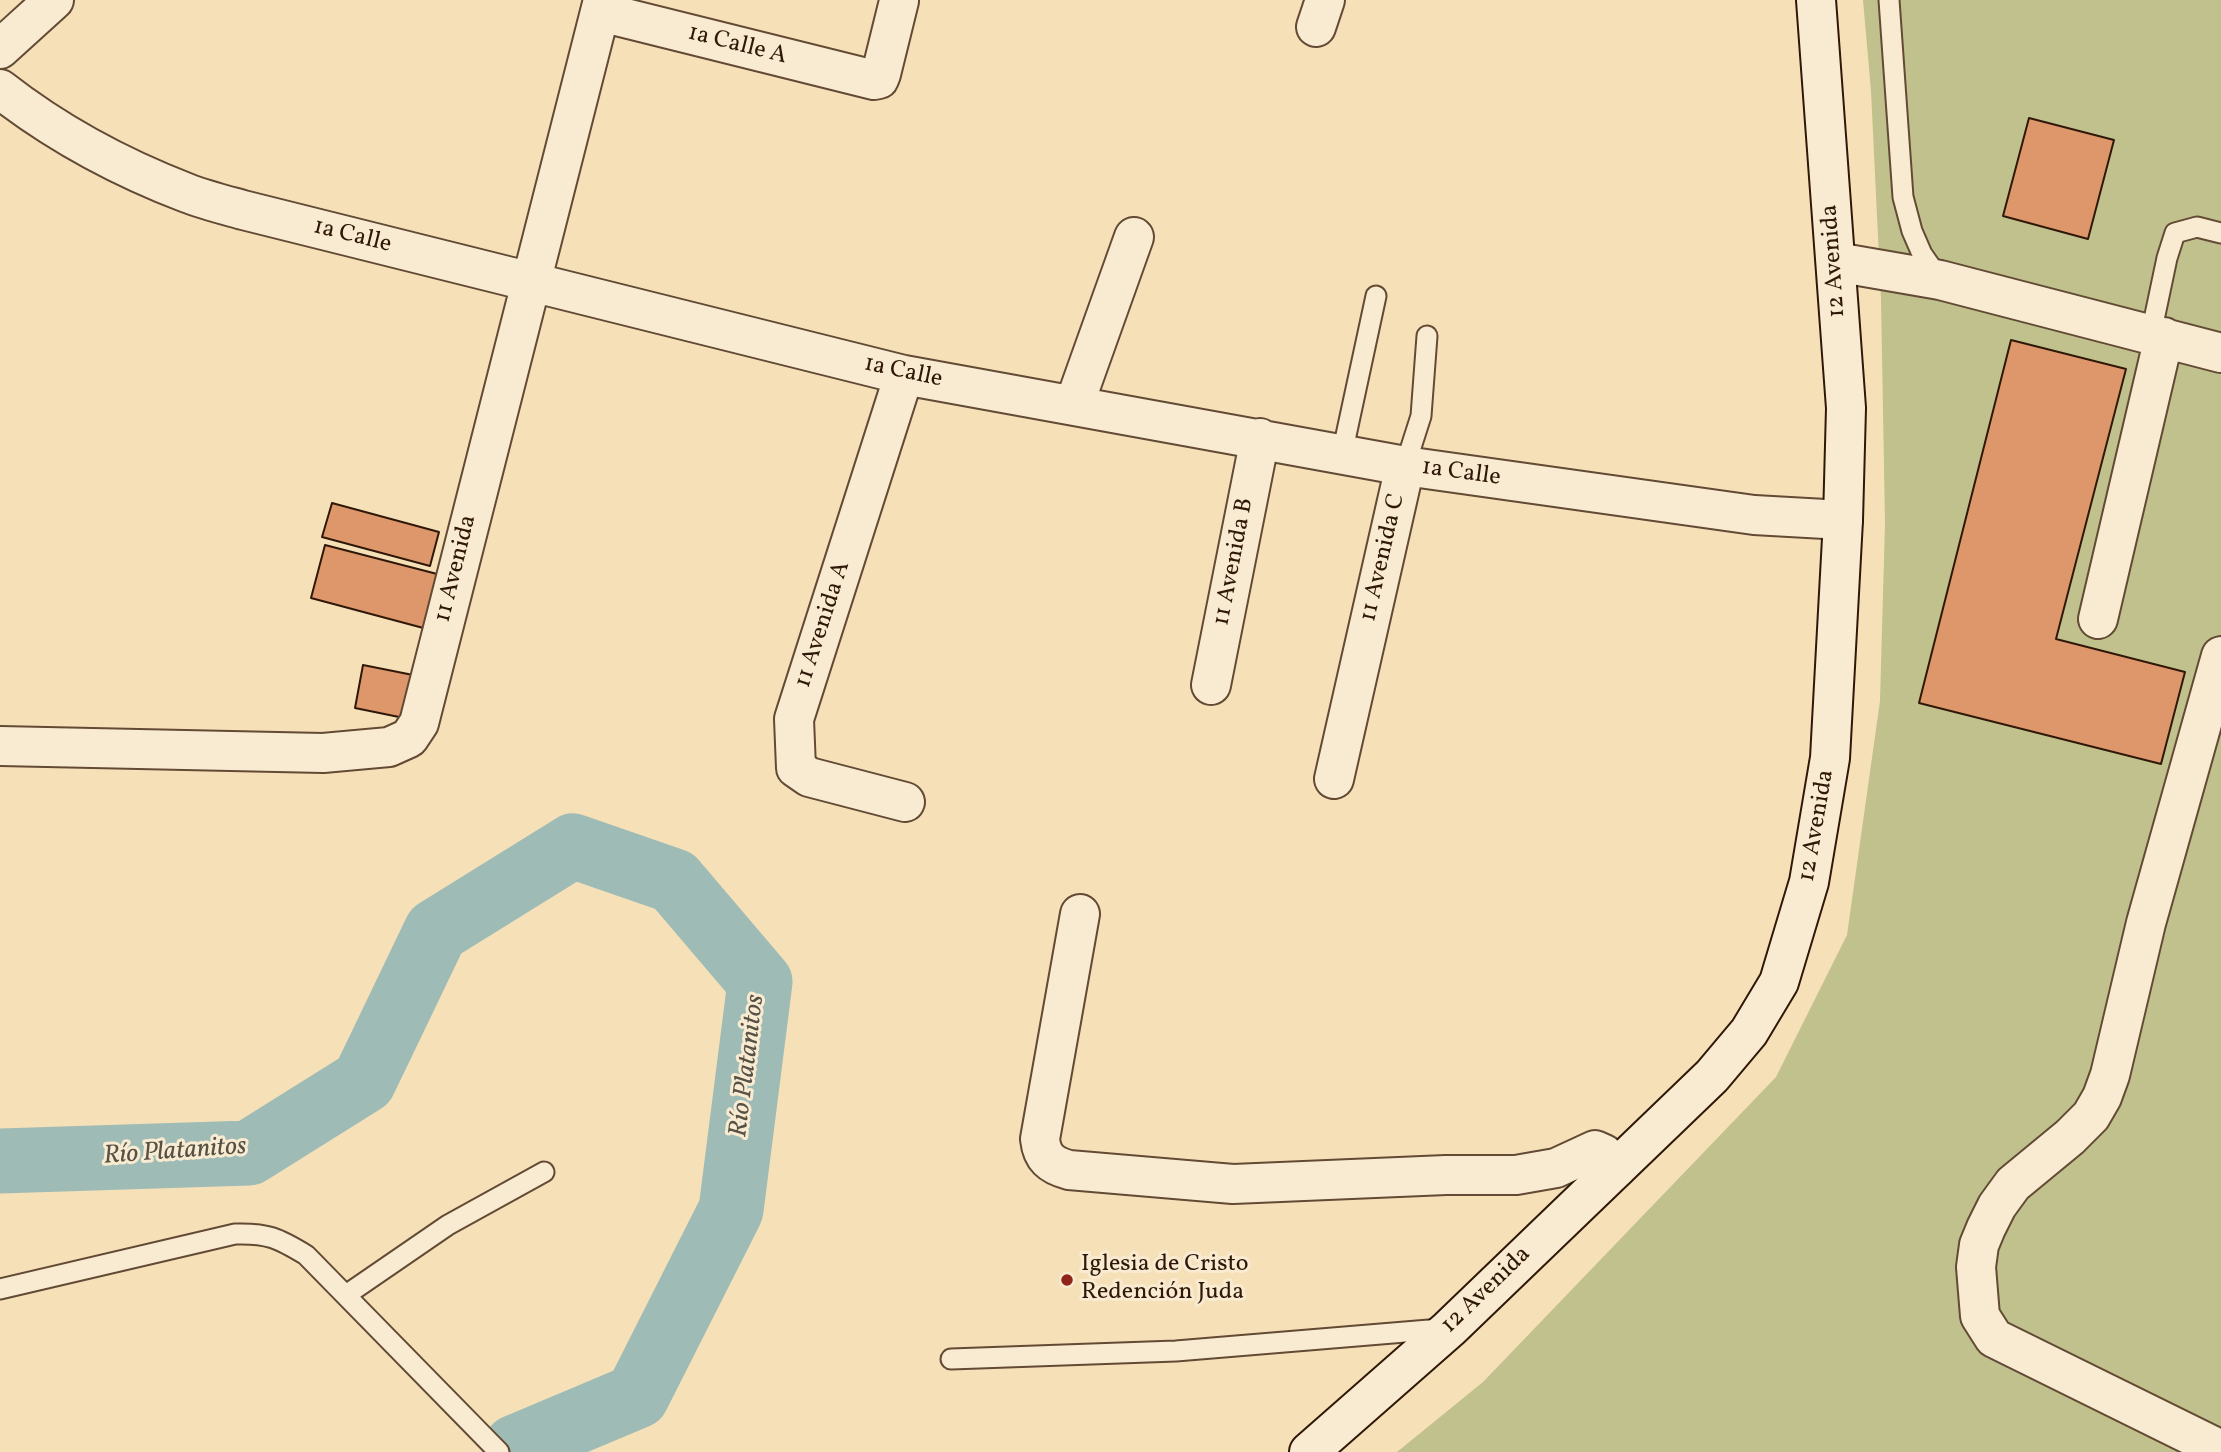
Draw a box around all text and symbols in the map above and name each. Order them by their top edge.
street label: 1a Calle A [684,20,790,72]
street label: 12 Avenida [1817,203,1853,319]
street label: 1a Calle [310,213,394,261]
street label: 1a Calle [861,351,945,395]
street label: 1a Calle [1420,454,1502,494]
street label: 11 Avenida C [1355,491,1413,625]
street label: 11 Avenida B [1209,496,1261,628]
street label: 11 Avenida [430,512,484,626]
street label: 11 Avenida A [790,558,858,692]
street label: 12 Avenida [1794,768,1842,884]
water label: Río Platanitos [725,993,773,1139]
water label: Río Platanitos [103,1132,247,1174]
street label: 12 Avenida [1436,1241,1538,1341]
place label: Iglesia de Cristo Redención Juda [1081,1252,1248,1308]
marker: Iglesia de Cristo Redención Juda [1059,1272,1075,1288]

